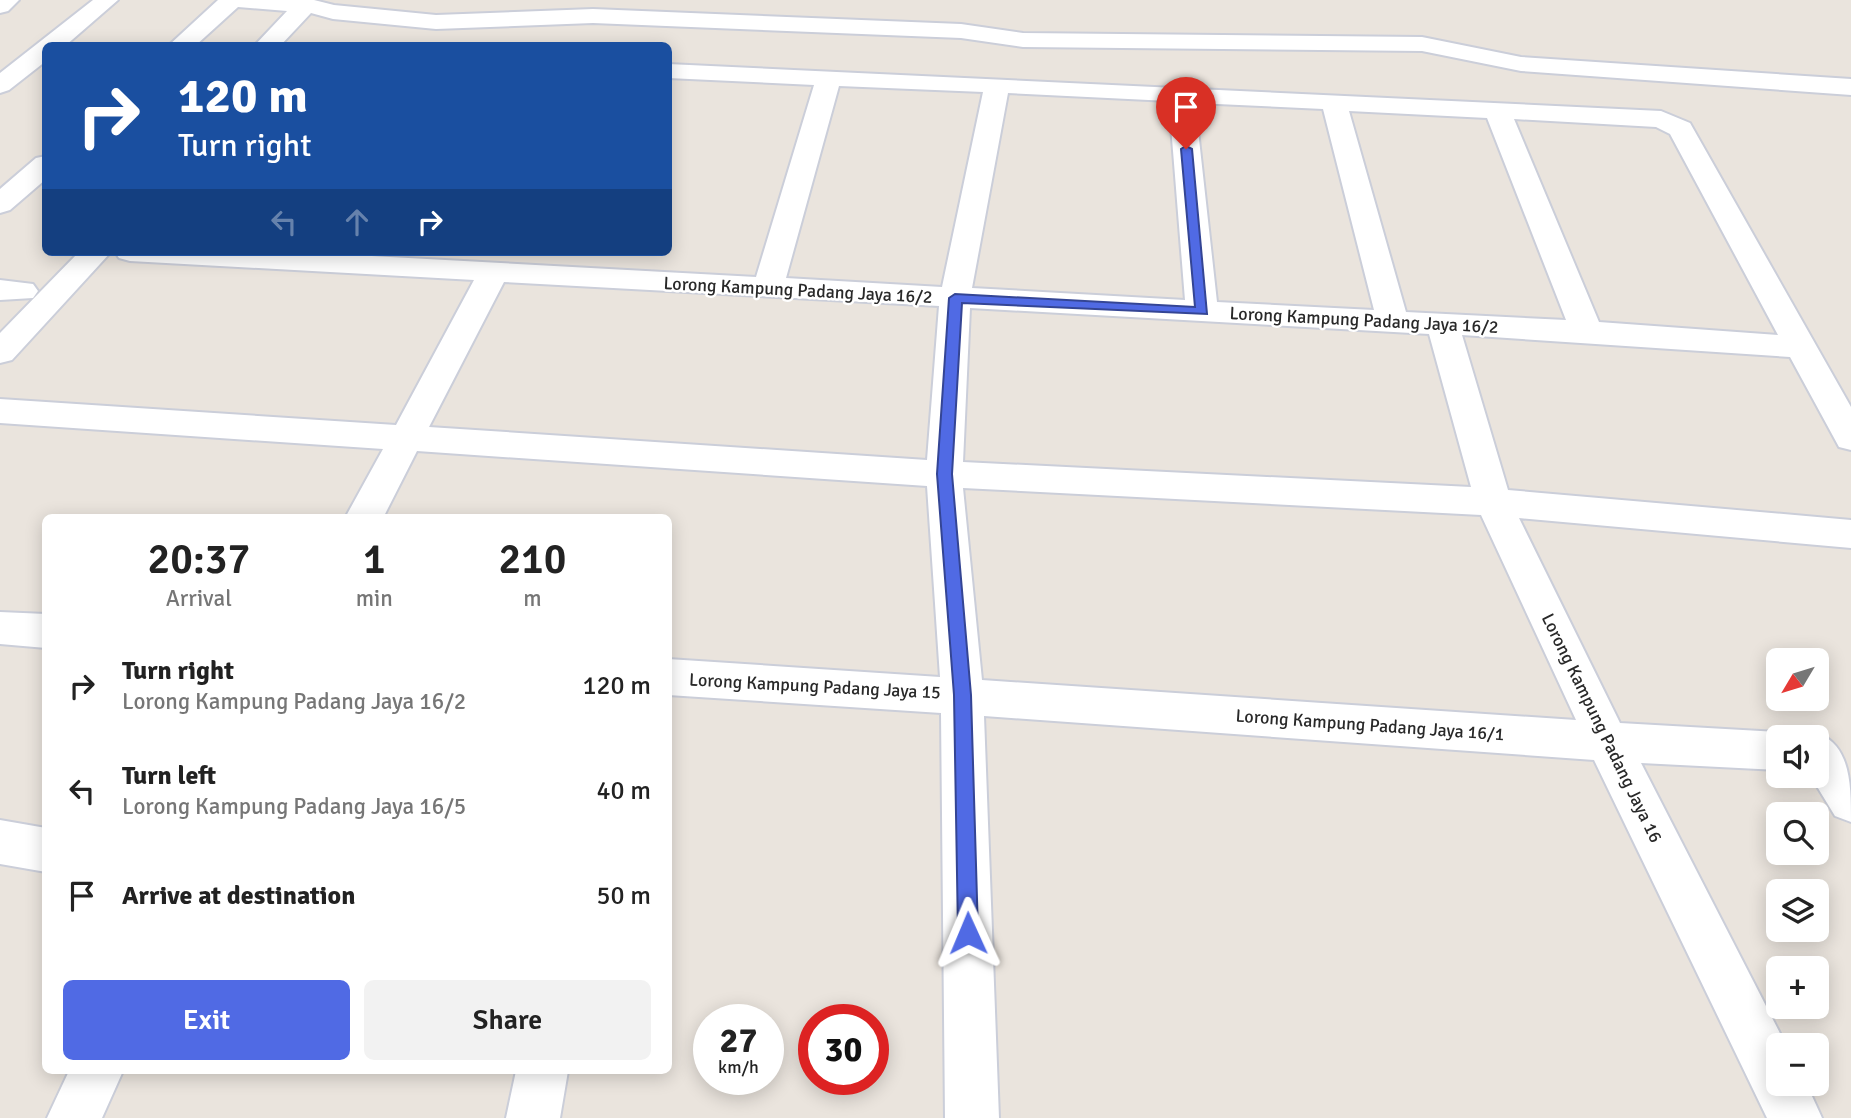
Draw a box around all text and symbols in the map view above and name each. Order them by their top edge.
text: 120 m [178,66,308,126]
icon: right [63,70,154,161]
pin [1156,77,1216,149]
icon: arrive [1167,88,1205,126]
text: Turn right [178,126,311,165]
icon: left [265,203,303,241]
icon: ahead [338,203,376,241]
icon: right [411,203,449,241]
street label: Lorong Kampung Padang Jaya 16/2 [663,272,933,308]
street label: Lorong Kampung Padang Jaya 16/2 [1229,302,1499,338]
text: 20:37 [148,534,250,585]
text: 1 [363,534,386,585]
text: 210 [498,534,566,585]
text: Arrival [166,584,232,613]
text: min [356,584,393,613]
text: m [523,584,542,613]
street label: Lorong Kampung Padang Jaya 16 [1537,610,1667,846]
north arrow [1766,648,1829,710]
map controls [1766,648,1829,1096]
text: Turn right [122,655,234,687]
icon: right [63,667,101,705]
street label: Lorong Kampung Padang Jaya 15 [689,668,941,704]
text: 120 m [582,670,651,702]
text: Lorong Kampung Padang Jaya 16/2 [122,687,466,716]
street label: Lorong Kampung Padang Jaya 16/1 [1235,705,1505,745]
button: sound [1766,725,1829,788]
text: Turn left [122,760,216,792]
icon: left [63,772,101,810]
text: 40 m [596,775,651,807]
text: Lorong Kampung Padang Jaya 16/5 [122,792,466,821]
button: search [1766,802,1829,865]
icon: arrive [63,877,101,915]
button: layers [1766,879,1829,942]
text: Arrive at destination [122,880,355,912]
text: 50 m [596,880,651,912]
position arrow [931,896,1005,970]
button: + [1766,956,1829,1019]
button: Exit [63,980,350,1060]
button: Share [364,980,651,1060]
speed limit sign: 30 [798,1004,889,1095]
text: 27 [720,1019,757,1062]
button: − [1766,1033,1829,1096]
text: km/h [718,1056,759,1078]

